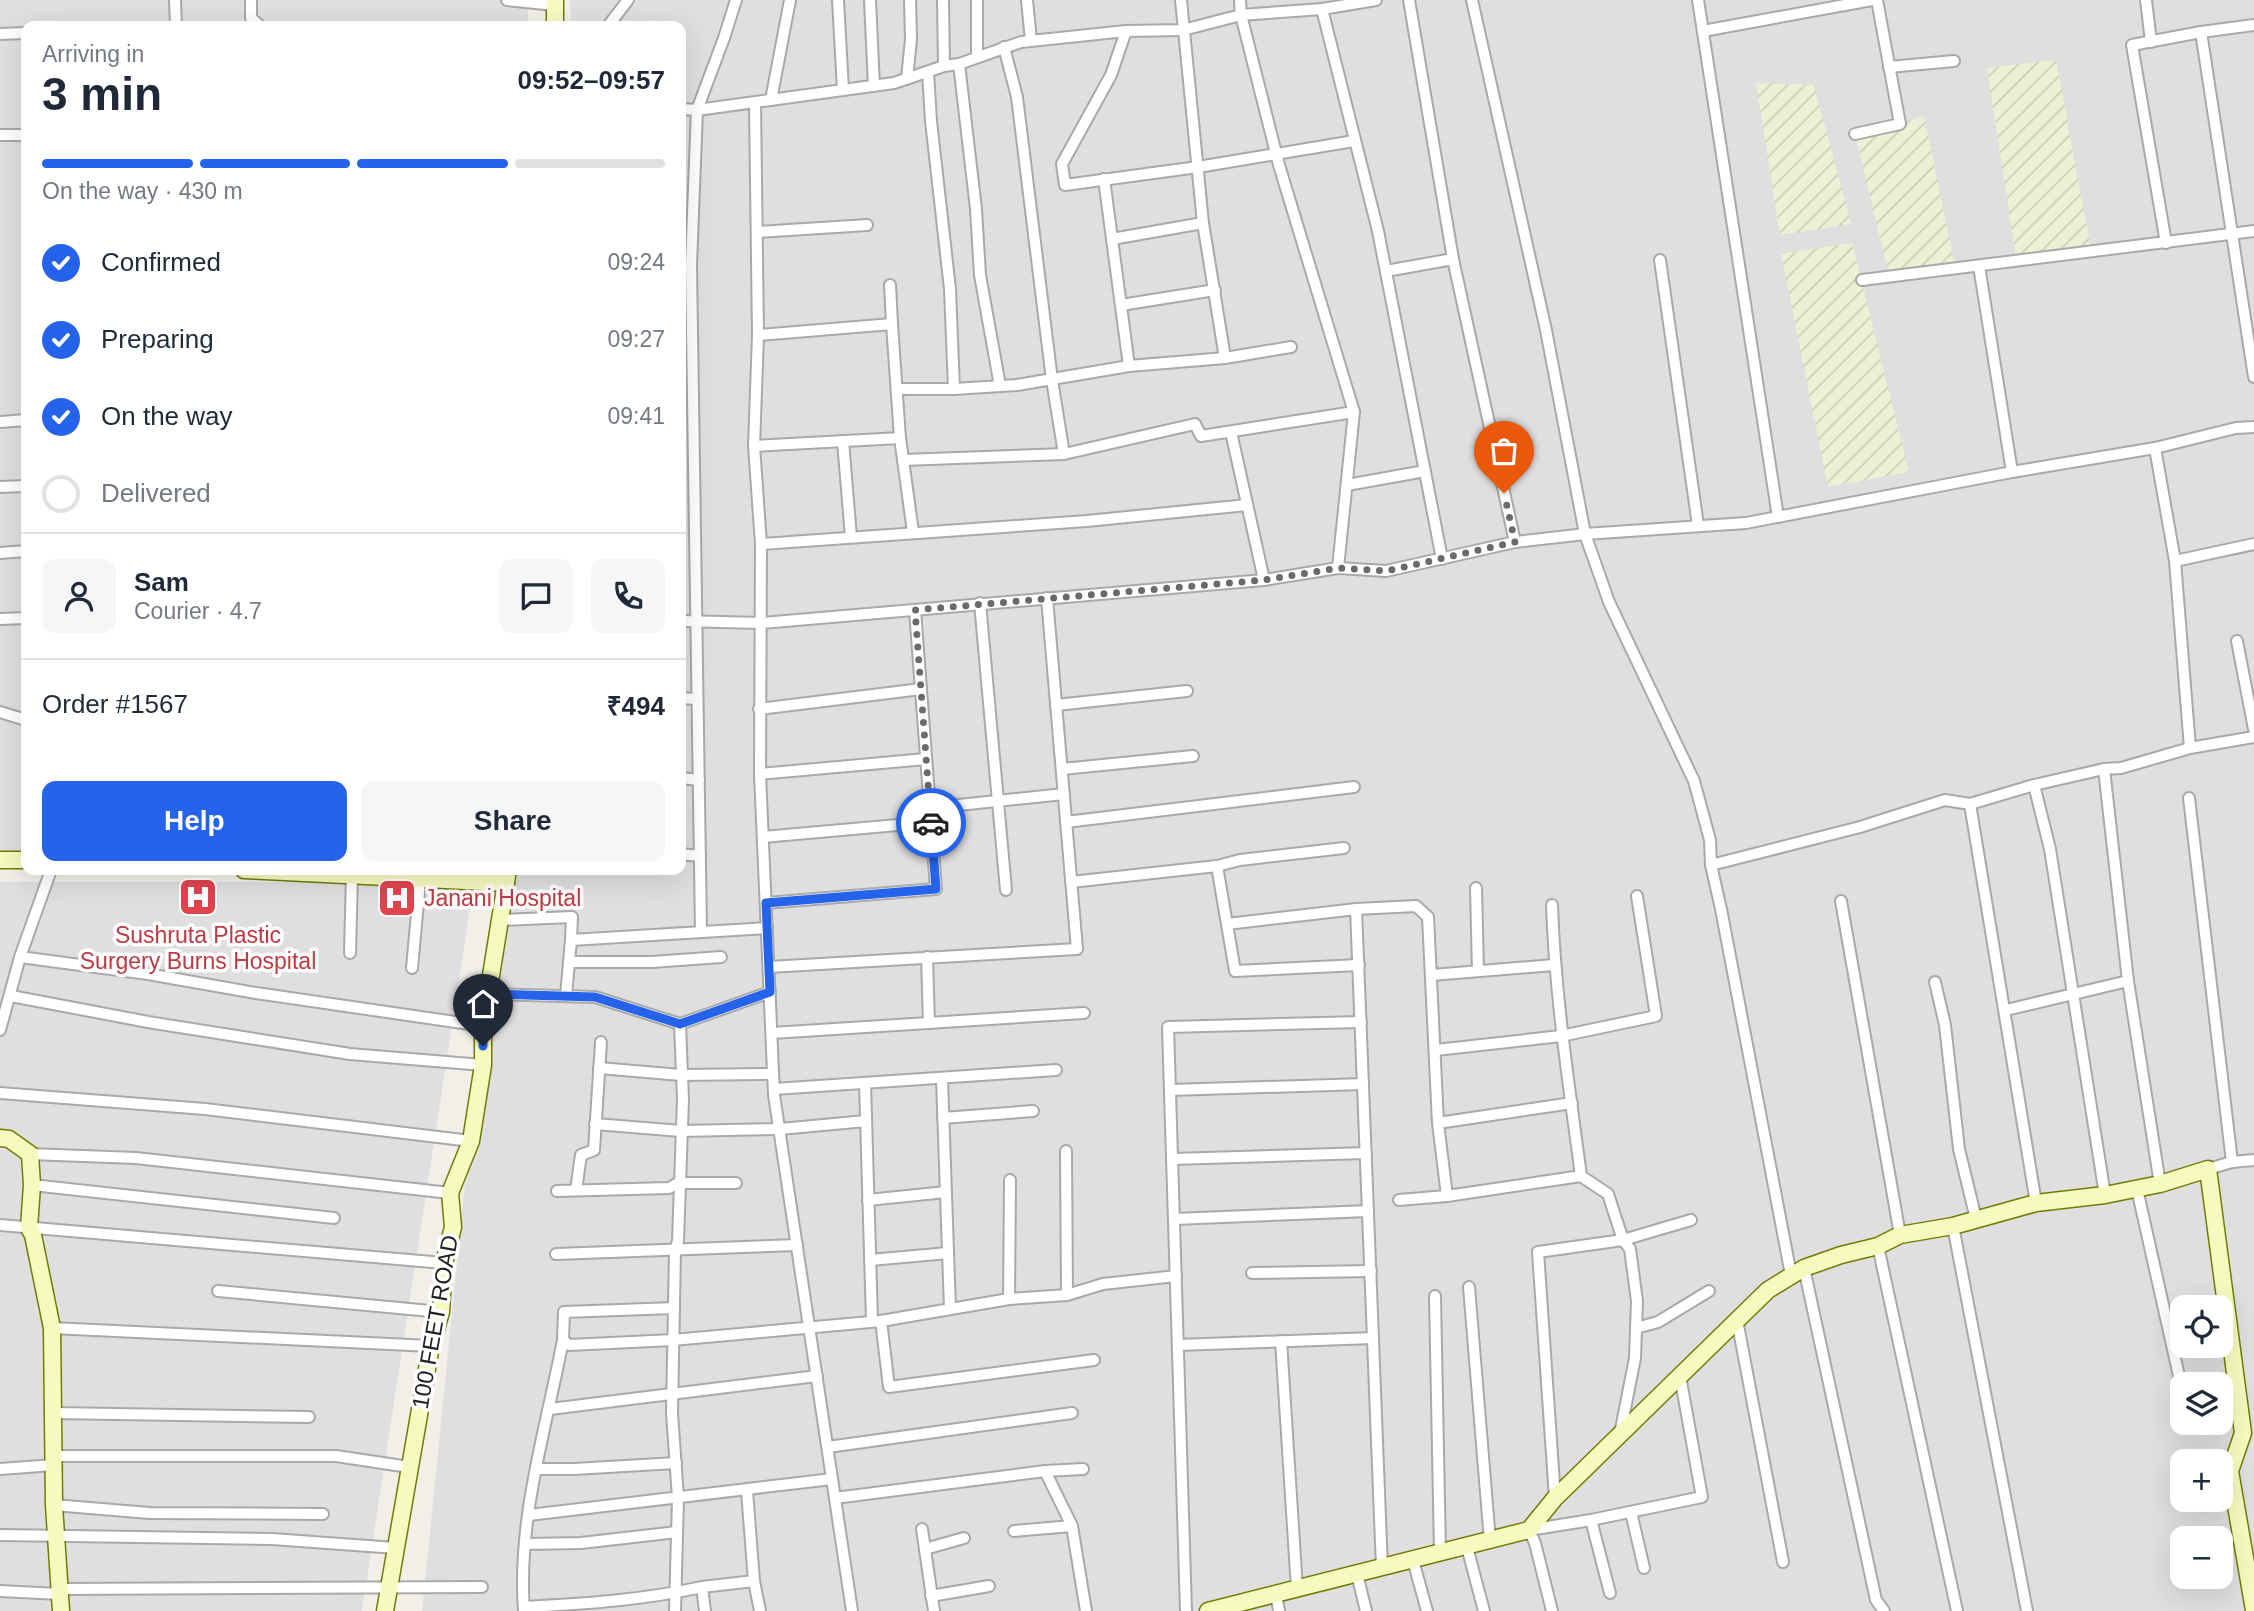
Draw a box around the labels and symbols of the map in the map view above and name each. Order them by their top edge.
pin [1474,421,1534,493]
courier [896,788,966,858]
hospital icon: Sushruta Plastic Surgery Burns Hospital [177,876,219,918]
hospital icon: Janani Hospital [376,877,418,919]
place label: Janani Hospital [424,885,581,911]
place label: Sushruta Plastic Surgery Burns Hospital [80,922,316,974]
pin [453,974,513,1046]
street label: 100 FEET ROAD [407,1233,463,1411]

